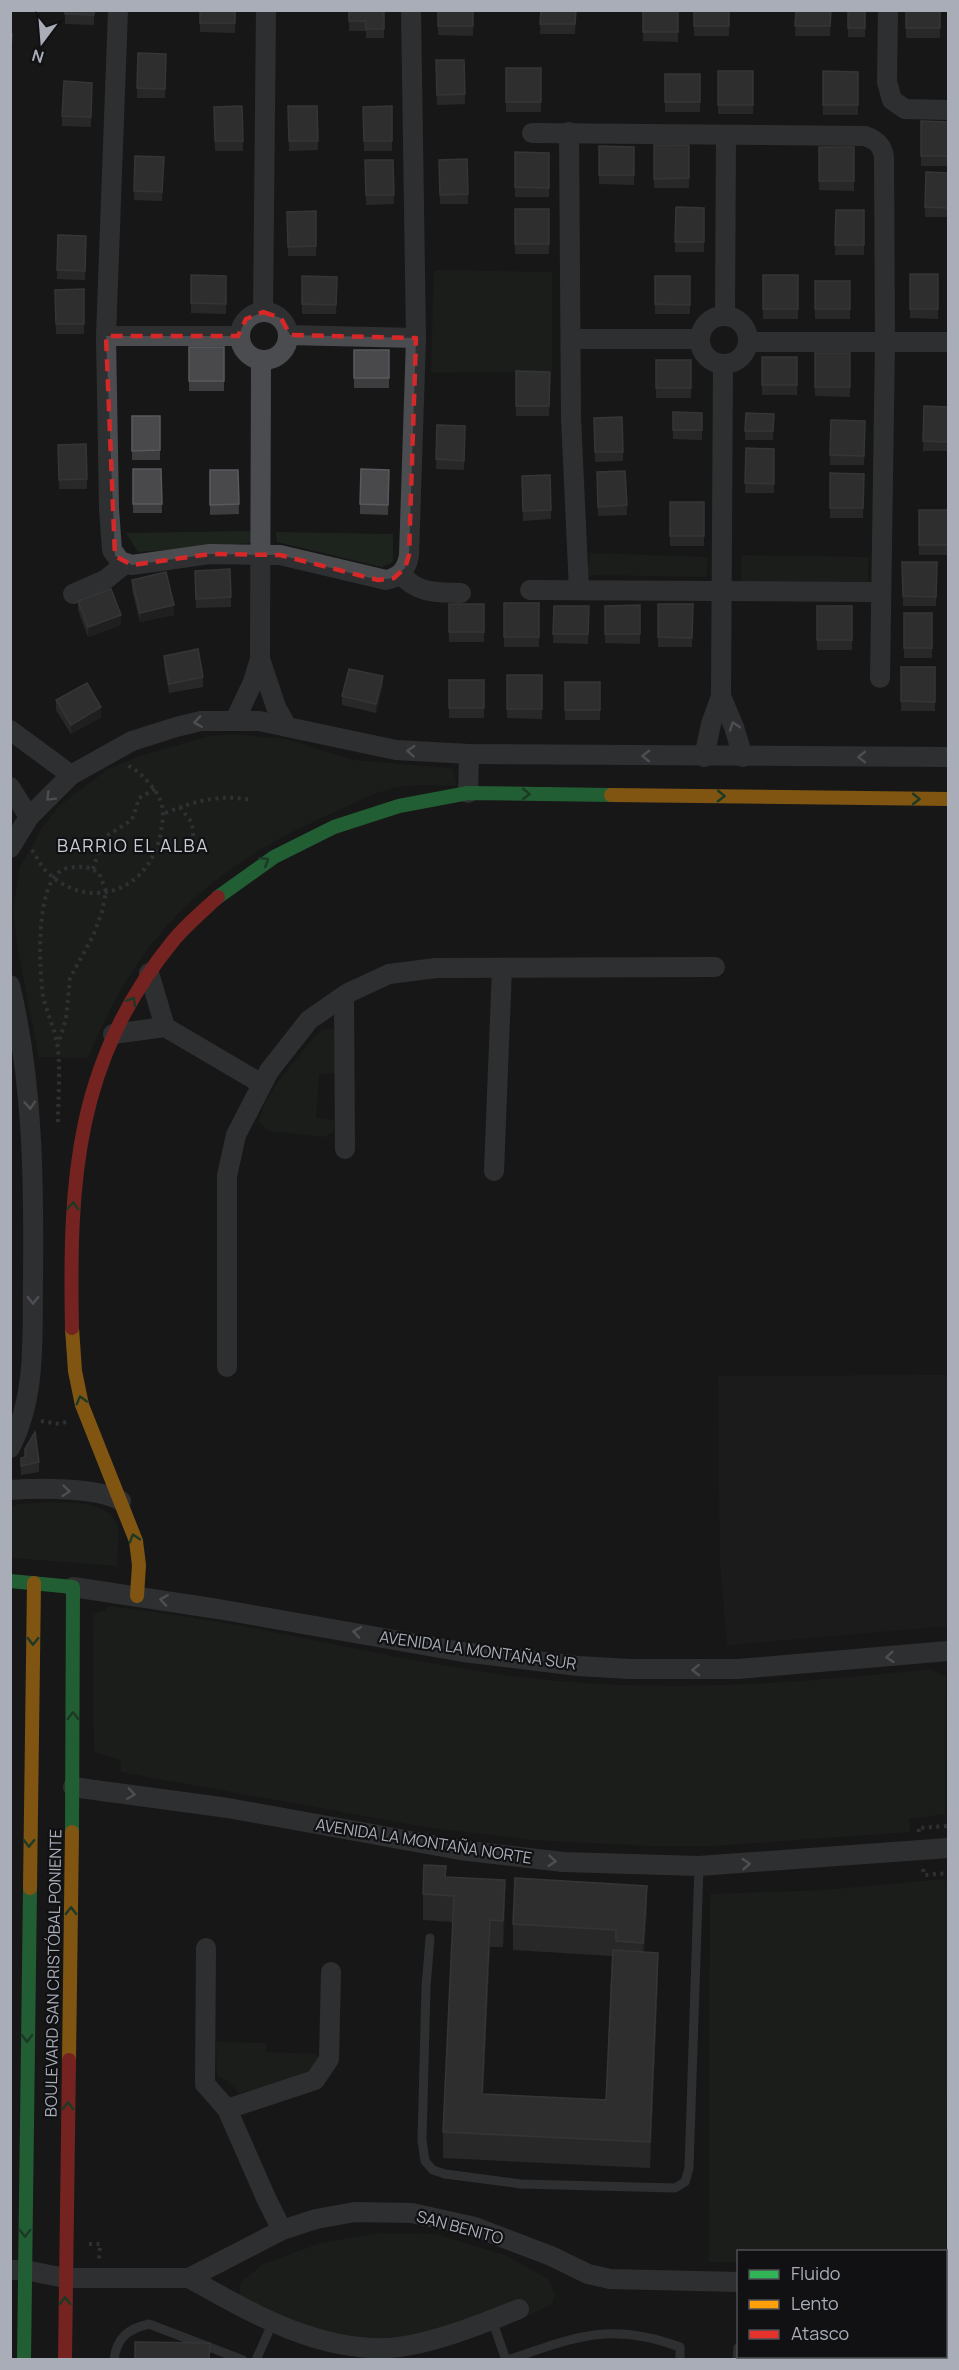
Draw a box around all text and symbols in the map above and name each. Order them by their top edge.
north arrow [12,12,72,72]
text: N [29,44,46,69]
one-way arrow [194,716,203,728]
one-way arrow [728,721,741,732]
one-way arrow [406,745,415,758]
one-way arrow [642,750,651,762]
one-way arrow [858,751,867,763]
one-way arrow [522,788,531,800]
one-way arrow [47,789,58,800]
one-way arrow [717,790,726,802]
one-way arrow [912,792,921,805]
district label: BARRIO EL ALBA [57,833,209,857]
one-way arrow [259,857,269,869]
one-way arrow [124,997,136,1007]
one-way arrow [23,1100,36,1109]
one-way arrow [67,1202,80,1211]
one-way arrow [27,1295,39,1304]
one-way arrow [76,1395,89,1405]
one-way arrow [62,1484,71,1497]
one-way arrow [129,1533,141,1544]
one-way arrow [160,1594,170,1607]
street label: AVENIDA LA MONTAÑA SUR [378,1625,578,1675]
one-way arrow [352,1626,362,1639]
one-way arrow [26,1637,39,1646]
one-way arrow [886,1650,895,1663]
one-way arrow [691,1663,700,1676]
one-way arrow [67,1712,79,1721]
one-way arrow [127,1787,136,1799]
street label: AVENIDA LA MONTAÑA NORTE [314,1813,534,1869]
street label: BOULEVARD SAN CRISTÓBAL PONIENTE [39,1829,67,2117]
one-way arrow [23,1839,36,1848]
one-way arrow [547,1854,556,1867]
one-way arrow [742,1857,751,1870]
one-way arrow [65,1907,77,1916]
one-way arrow [21,2034,33,2043]
one-way arrow [61,2102,74,2111]
street label: SAN BENITO [414,2205,506,2249]
one-way arrow [19,2229,31,2238]
legend [737,2250,947,2358]
text: Fluido [791,2261,840,2285]
text: Lento [791,2291,839,2315]
one-way arrow [59,2297,71,2306]
text: Atasco [791,2321,849,2345]

